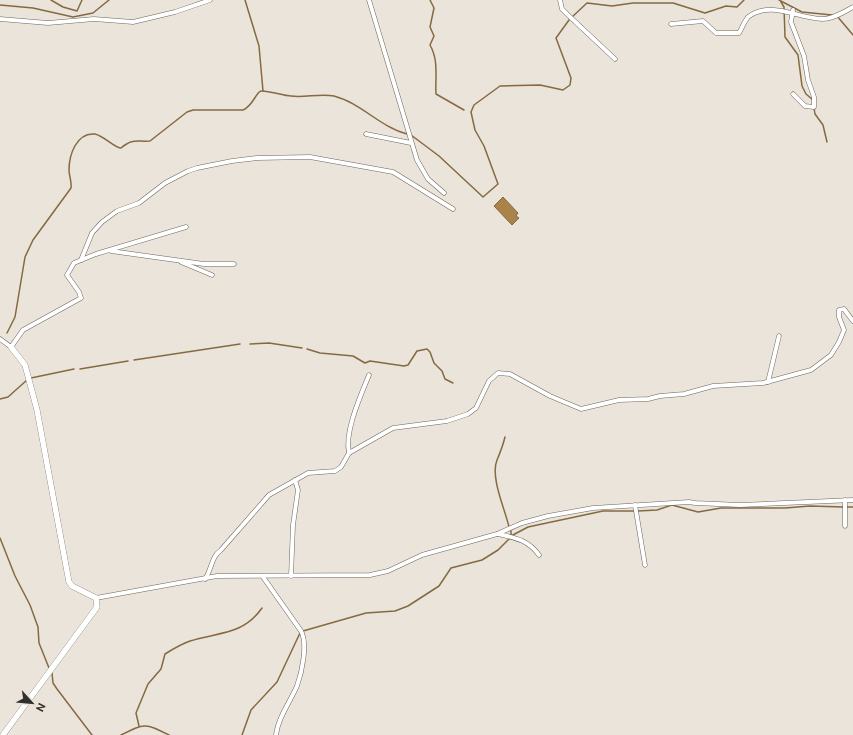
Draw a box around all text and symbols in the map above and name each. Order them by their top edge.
north arrow [12,683,52,723]
text: N [34,701,48,714]

